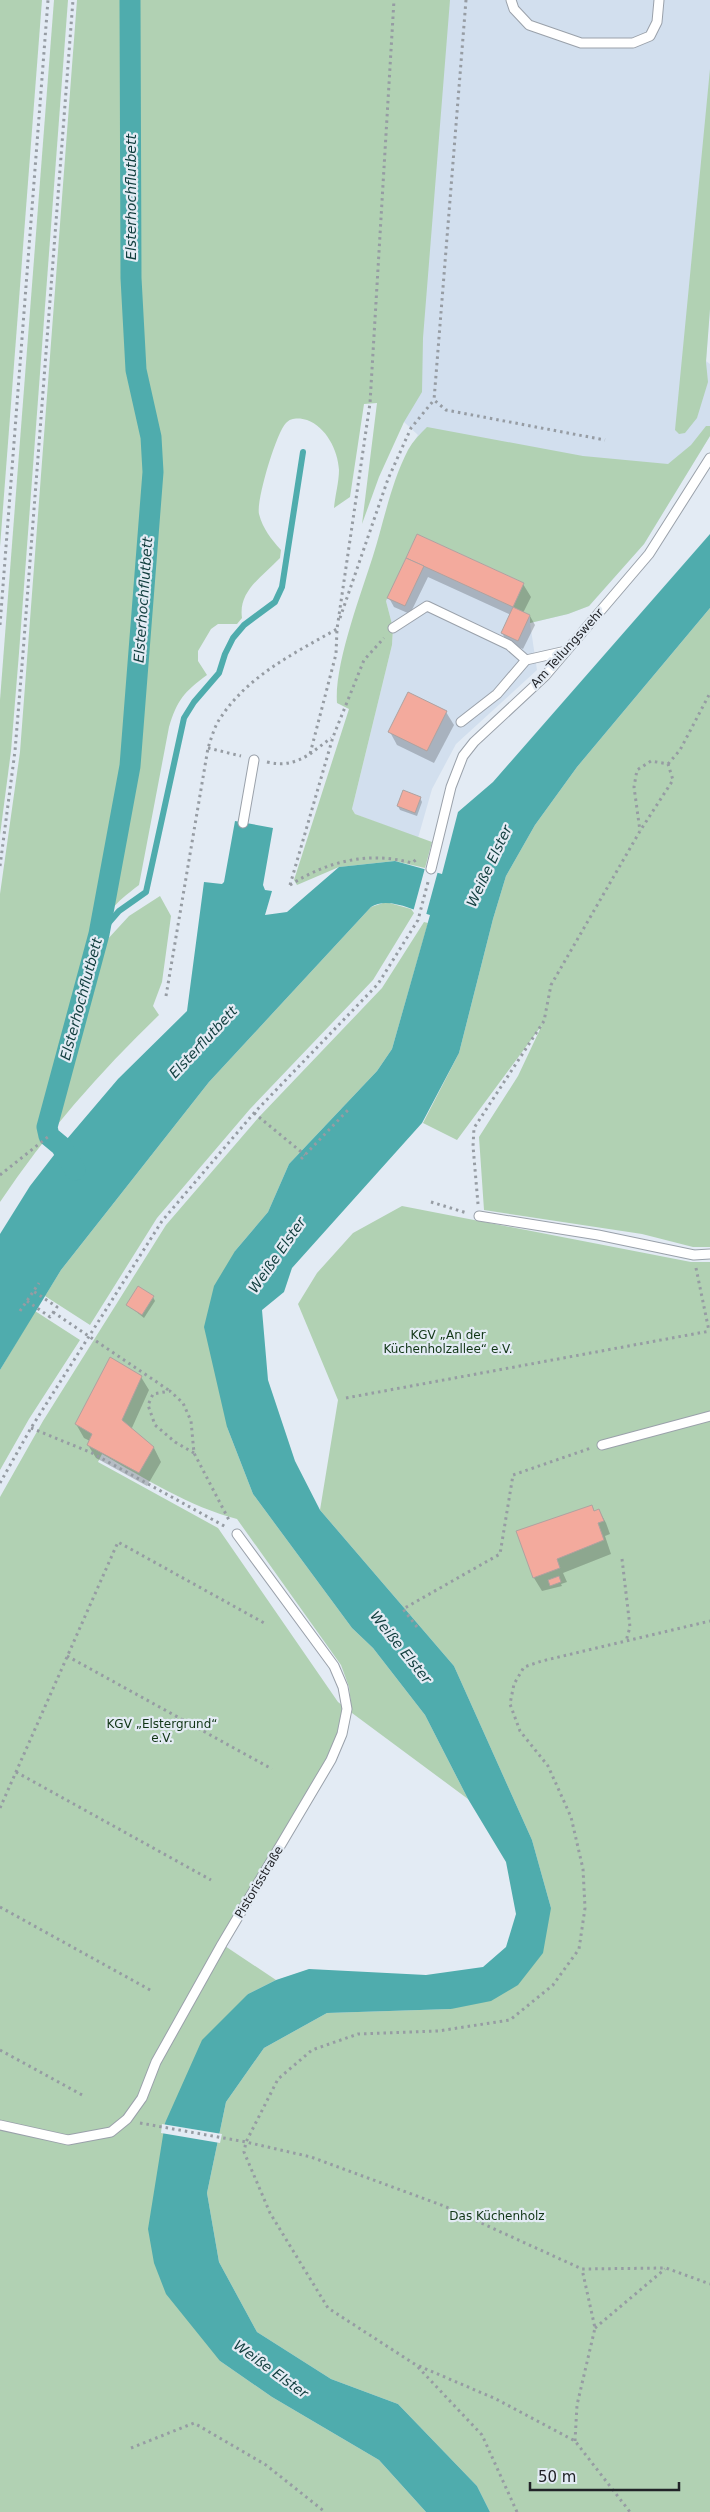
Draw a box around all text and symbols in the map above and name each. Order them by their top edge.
water label: Elsterhochflutbett [123,134,139,260]
water label: Elsterhochflutbett [131,536,155,663]
street label: Am Teilungswehr [528,605,606,691]
water label: Weiße Elster [463,822,515,909]
water label: Elsterhochflutbett [57,936,105,1062]
water label: Elsterflutbett [166,1003,240,1081]
water label: Weiße Elster [245,1213,310,1296]
park label: KGV „An der Küchenholzallee“ e.V. [383,1328,513,1356]
water label: Weiße Elster [367,1608,436,1687]
park label: KGV „Elstergrund“ e.V. [107,1717,217,1745]
street label: Pistorisstraße [232,1844,286,1920]
park label: Das Küchenholz [449,2209,545,2223]
water label: Weiße Elster [231,2337,312,2402]
scale bar [530,2460,679,2492]
text: 50 m [538,2468,576,2486]

